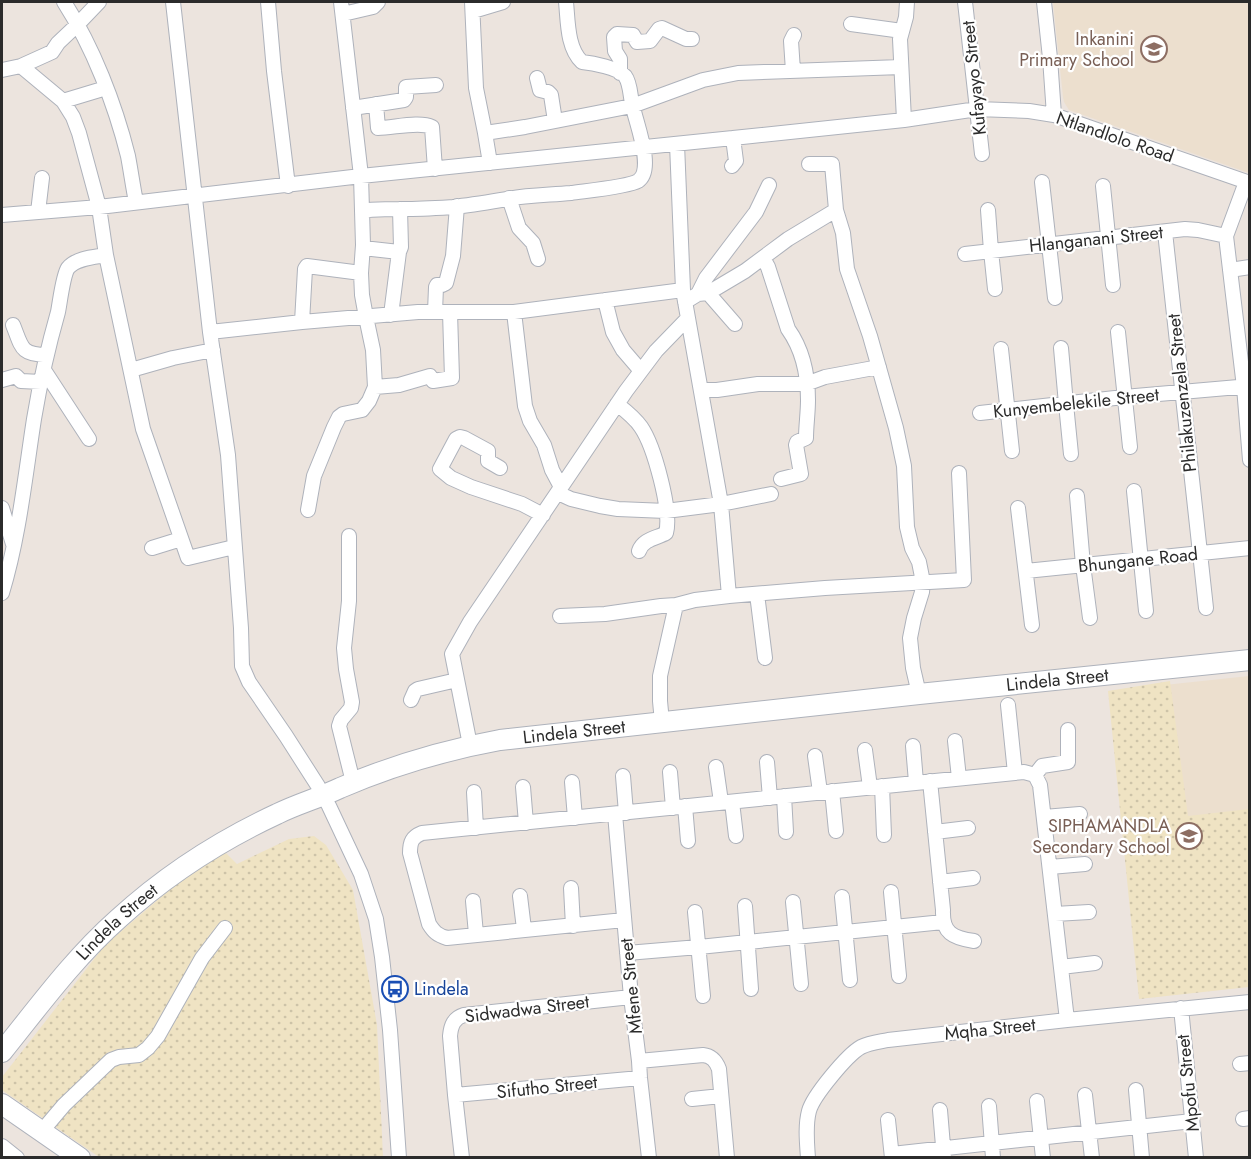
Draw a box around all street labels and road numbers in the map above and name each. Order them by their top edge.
street label: Kufayayo Street [955,19,993,137]
street label: Ntlandlolo Road [1053,105,1177,169]
street label: Hlanganani Street [1028,219,1165,259]
street label: Philakuzenzela Street [1161,312,1203,473]
street label: Kunyembelekile Street [992,381,1161,425]
street label: Bhungane Road [1077,541,1199,579]
street label: Lindela Street [1005,662,1110,698]
street label: Lindela Street [521,713,627,750]
street label: Lindela Street [70,877,164,966]
street label: Mfene Street [613,936,649,1035]
street label: Sidwadwa Street [463,988,591,1030]
street label: Mqha Street [943,1011,1037,1047]
street label: Mpofu Street [1170,1032,1206,1133]
street label: Sifutho Street [495,1069,599,1105]

